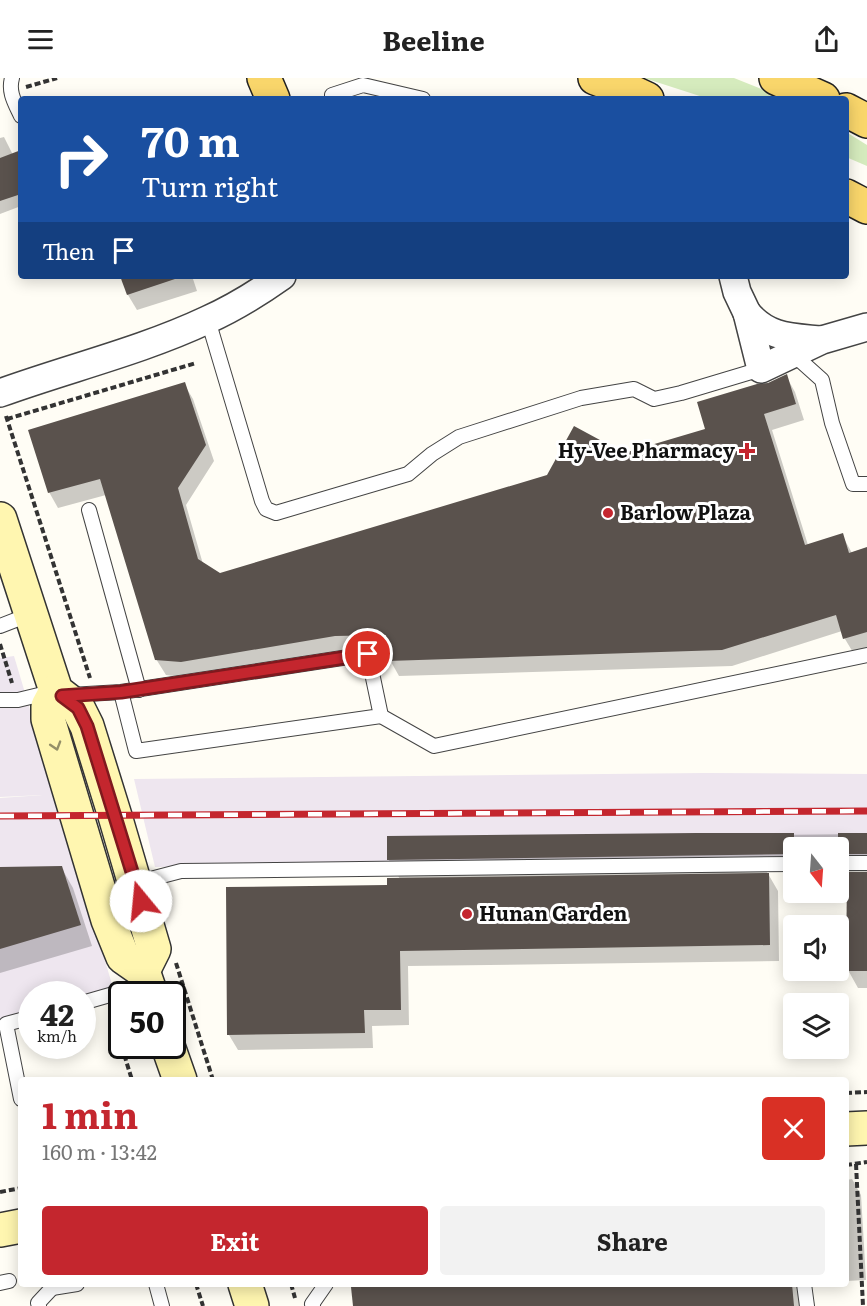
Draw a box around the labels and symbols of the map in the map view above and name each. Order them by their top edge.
place label: Hy-Vee Pharmacy [558,434,736,464]
marker: Hy-Vee Pharmacy [740,444,754,458]
place label: Barlow Plaza [620,496,752,526]
marker: Barlow Plaza [601,506,615,520]
pin [342,628,393,679]
one-way arrow [49,740,61,751]
north arrow [783,837,849,903]
position arrow [109,869,173,933]
place label: Hunan Garden [479,897,628,927]
marker: Hunan Garden [460,907,474,921]
speed limit sign: 50 [108,981,186,1059]

